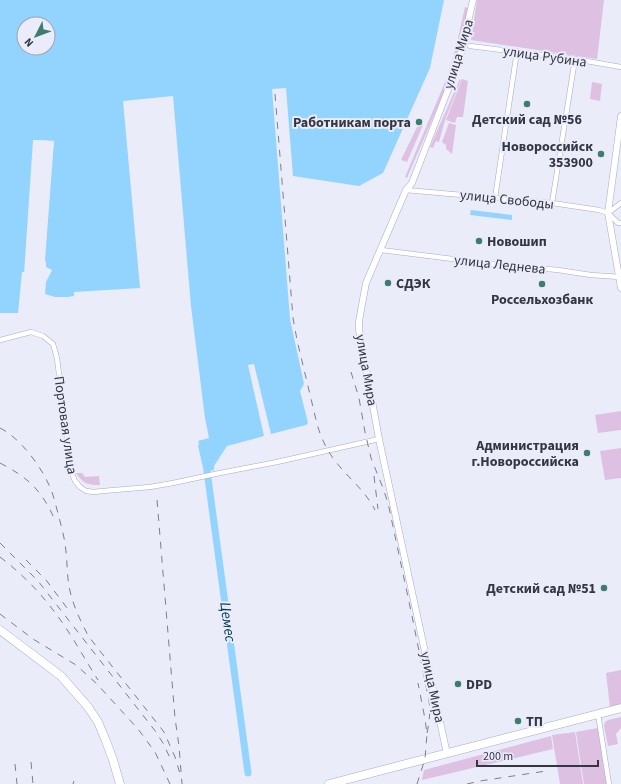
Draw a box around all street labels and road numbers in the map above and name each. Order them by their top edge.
street label: улица Мира [439,17,479,92]
street label: улица Рубина [502,41,588,73]
street label: улица Свободы [459,185,555,215]
street label: улица Леднева [453,250,547,280]
street label: улица Мира [350,333,382,407]
street label: Портовая улица [48,375,82,475]
street label: улица Мира [415,650,449,725]

